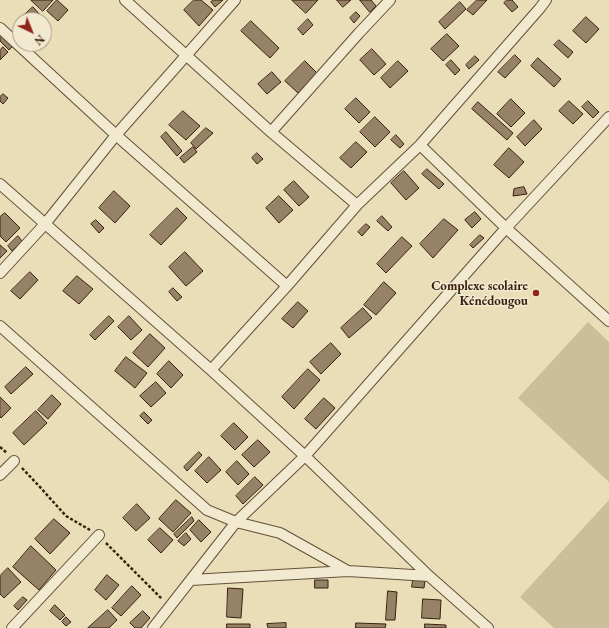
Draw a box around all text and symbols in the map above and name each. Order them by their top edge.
north arrow [12,12,52,52]
text: N [31,32,48,48]
place label: Complexe scolaire Kénédougou [431,278,528,309]
marker: Complexe scolaire Kénédougou [531,288,541,298]

